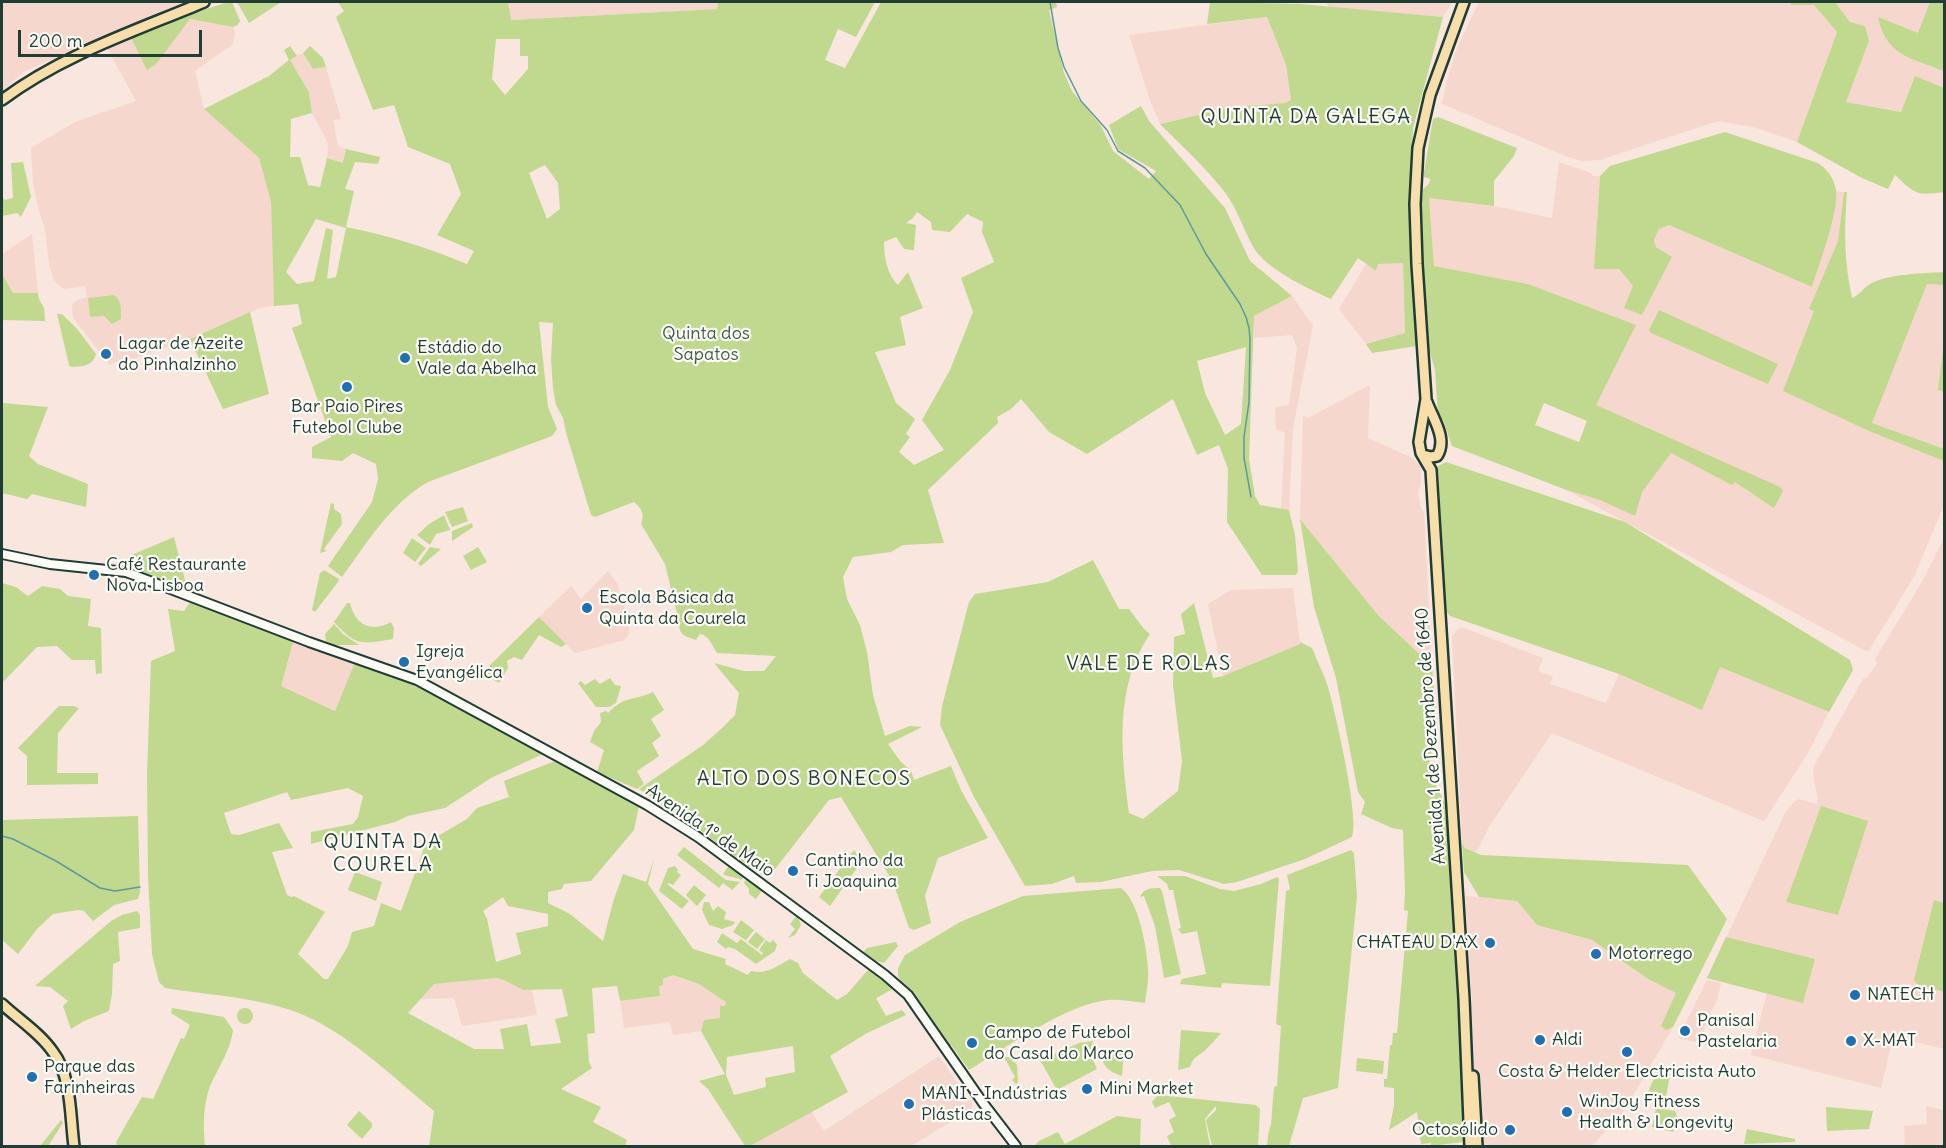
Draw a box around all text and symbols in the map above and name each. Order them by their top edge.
scale bar [21,18,206,56]
text: 200 m [29,29,83,52]
district label: QUINTA DA GALEGA [1200,105,1412,129]
park label: Quinta dos Sapatos [662,323,750,366]
place label: Lagar de Azeite do Pinhalzinho [118,333,243,376]
place label: Estádio do Vale da Abelha [417,337,537,380]
marker: Lagar de Azeite do Pinhalzinho [99,347,113,361]
marker: Estádio do Vale da Abelha [398,351,412,365]
marker: Bar Paio Pires Futebol Clube [340,380,354,394]
place label: Bar Paio Pires Futebol Clube [291,396,403,438]
place label: Café Restaurante Nova Lisboa [106,554,246,596]
marker: Café Restaurante Nova Lisboa [87,568,101,582]
place label: Escola Básica da Quinta da Courela [599,587,746,630]
marker: Escola Básica da Quinta da Courela [580,601,594,615]
street label: Avenida 1 de Dezembro de 1640 [1411,607,1451,865]
place label: Igreja Evangélica [416,641,503,684]
district label: VALE DE ROLAS [1066,652,1232,676]
marker: Igreja Evangélica [397,655,411,669]
district label: ALTO DOS BONECOS [697,767,911,791]
street label: Avenida 1º de Maio [641,780,779,882]
district label: QUINTA DA COURELA [323,830,443,877]
place label: Cantinho da Ti Joaquina [805,850,903,892]
marker: Cantinho da Ti Joaquina [786,864,800,878]
place label: CHATEAU D'AX [1356,932,1478,954]
marker: CHATEAU D'AX [1483,936,1497,950]
place label: Motorrego [1608,943,1693,965]
marker: Motorrego [1589,947,1603,961]
place label: NATECH [1867,984,1934,1006]
marker: NATECH [1848,988,1862,1002]
place label: Panisal Pastelaria [1697,1010,1777,1052]
place label: Campo de Futebol do Casal do Marco [984,1022,1134,1064]
marker: Panisal Pastelaria [1678,1024,1692,1038]
place label: Aldi [1552,1029,1582,1051]
place label: X-MAT [1863,1030,1916,1052]
marker: Aldi [1533,1033,1547,1047]
marker: X-MAT [1844,1034,1858,1048]
marker: Campo de Futebol do Casal do Marco [965,1036,979,1050]
marker: Costa & Helder Electricista Auto [1620,1045,1634,1059]
place label: Parque das Farinheiras [44,1056,135,1098]
place label: Costa & Helder Electricista Auto [1498,1061,1756,1083]
marker: Parque das Farinheiras [25,1070,39,1084]
place label: Mini Market [1099,1078,1193,1100]
marker: Mini Market [1080,1082,1094,1096]
place label: MANI - Indústrias Plásticas [921,1083,1067,1126]
place label: WinJoy Fitness Health & Longevity [1579,1091,1734,1134]
marker: MANI - Indústrias Plásticas [902,1097,916,1111]
marker: WinJoy Fitness Health & Longevity [1560,1105,1574,1119]
place label: Octosólido [1412,1119,1498,1141]
marker: Octosólido [1503,1123,1517,1137]

